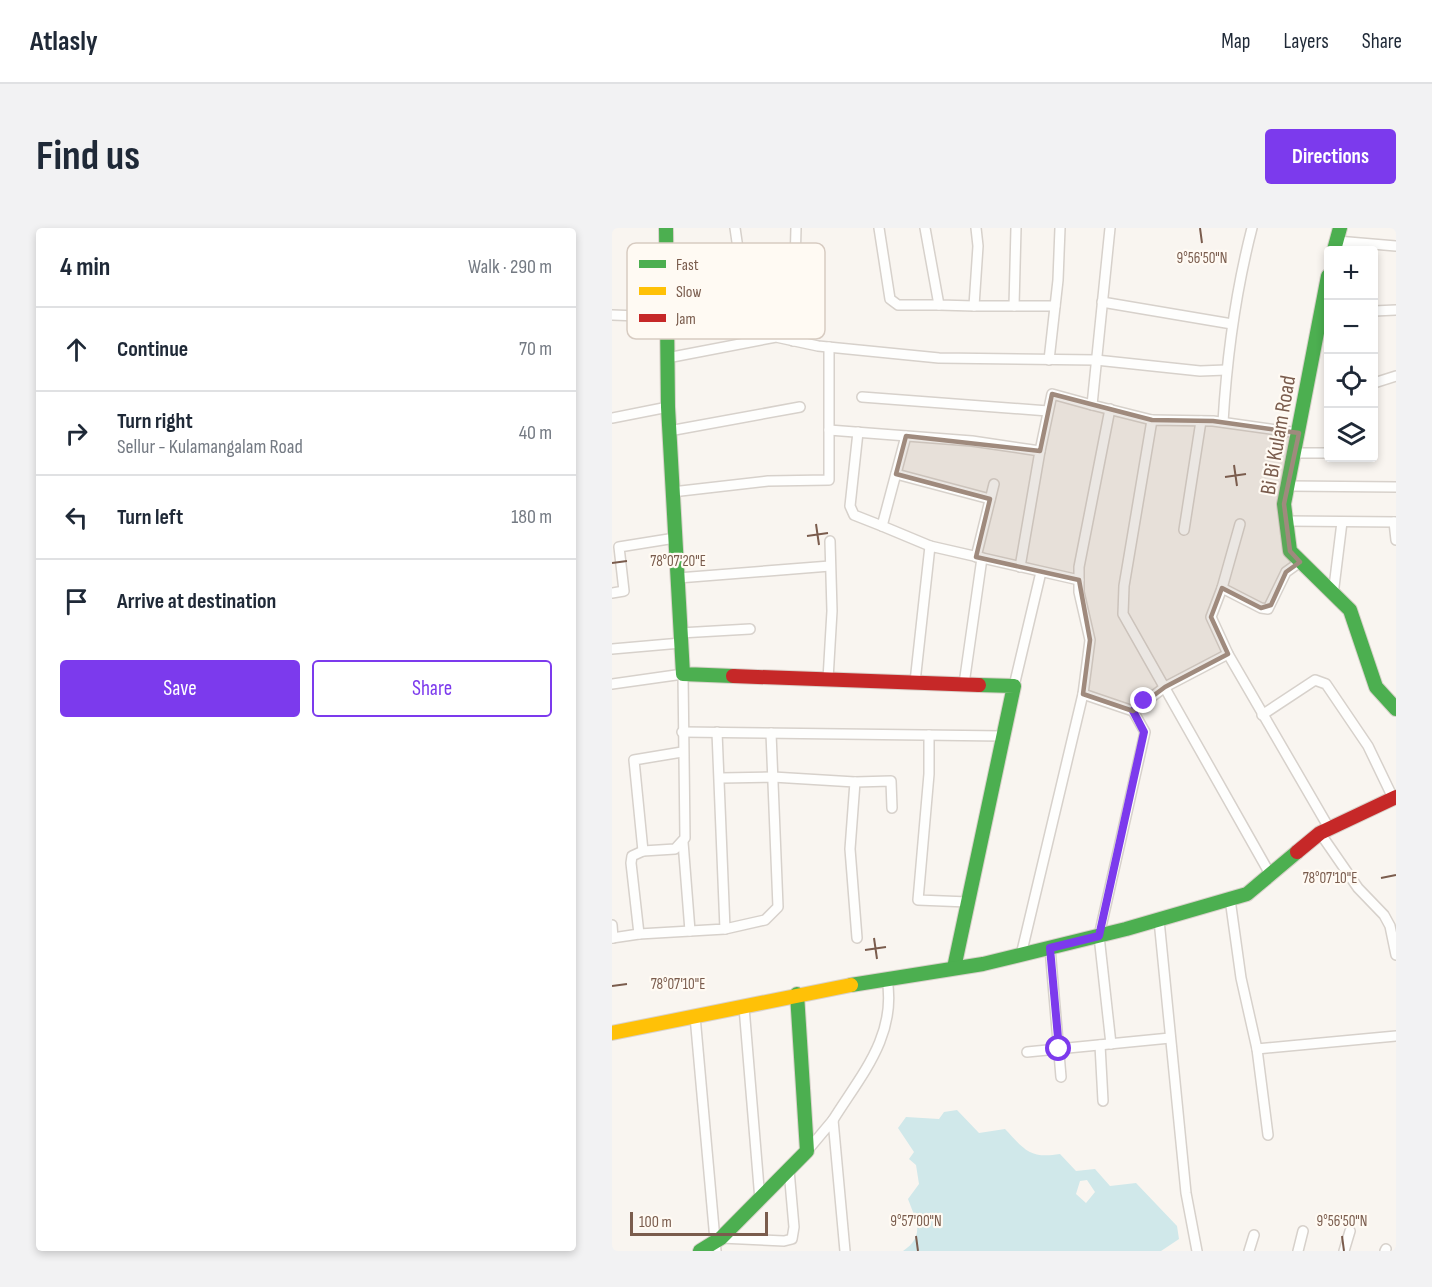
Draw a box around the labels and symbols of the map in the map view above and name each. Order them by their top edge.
legend [627,243,825,339]
text: 9°56'50"N [1177,249,1227,268]
text: Fast [676,256,699,275]
text: Slow [676,283,701,302]
text: Jam [675,310,696,329]
street label: Bi Bi Kulam Road [1255,374,1302,497]
text: 78°07'20"E [650,552,706,571]
route end [1130,687,1156,713]
text: 78°07'10"E [1303,869,1357,888]
text: 78°07'10"E [651,975,705,994]
route start [1045,1035,1071,1061]
scale bar [630,1209,768,1236]
text: 9°57'00"N [890,1212,942,1231]
text: 9°56'50"N [1317,1212,1367,1231]

